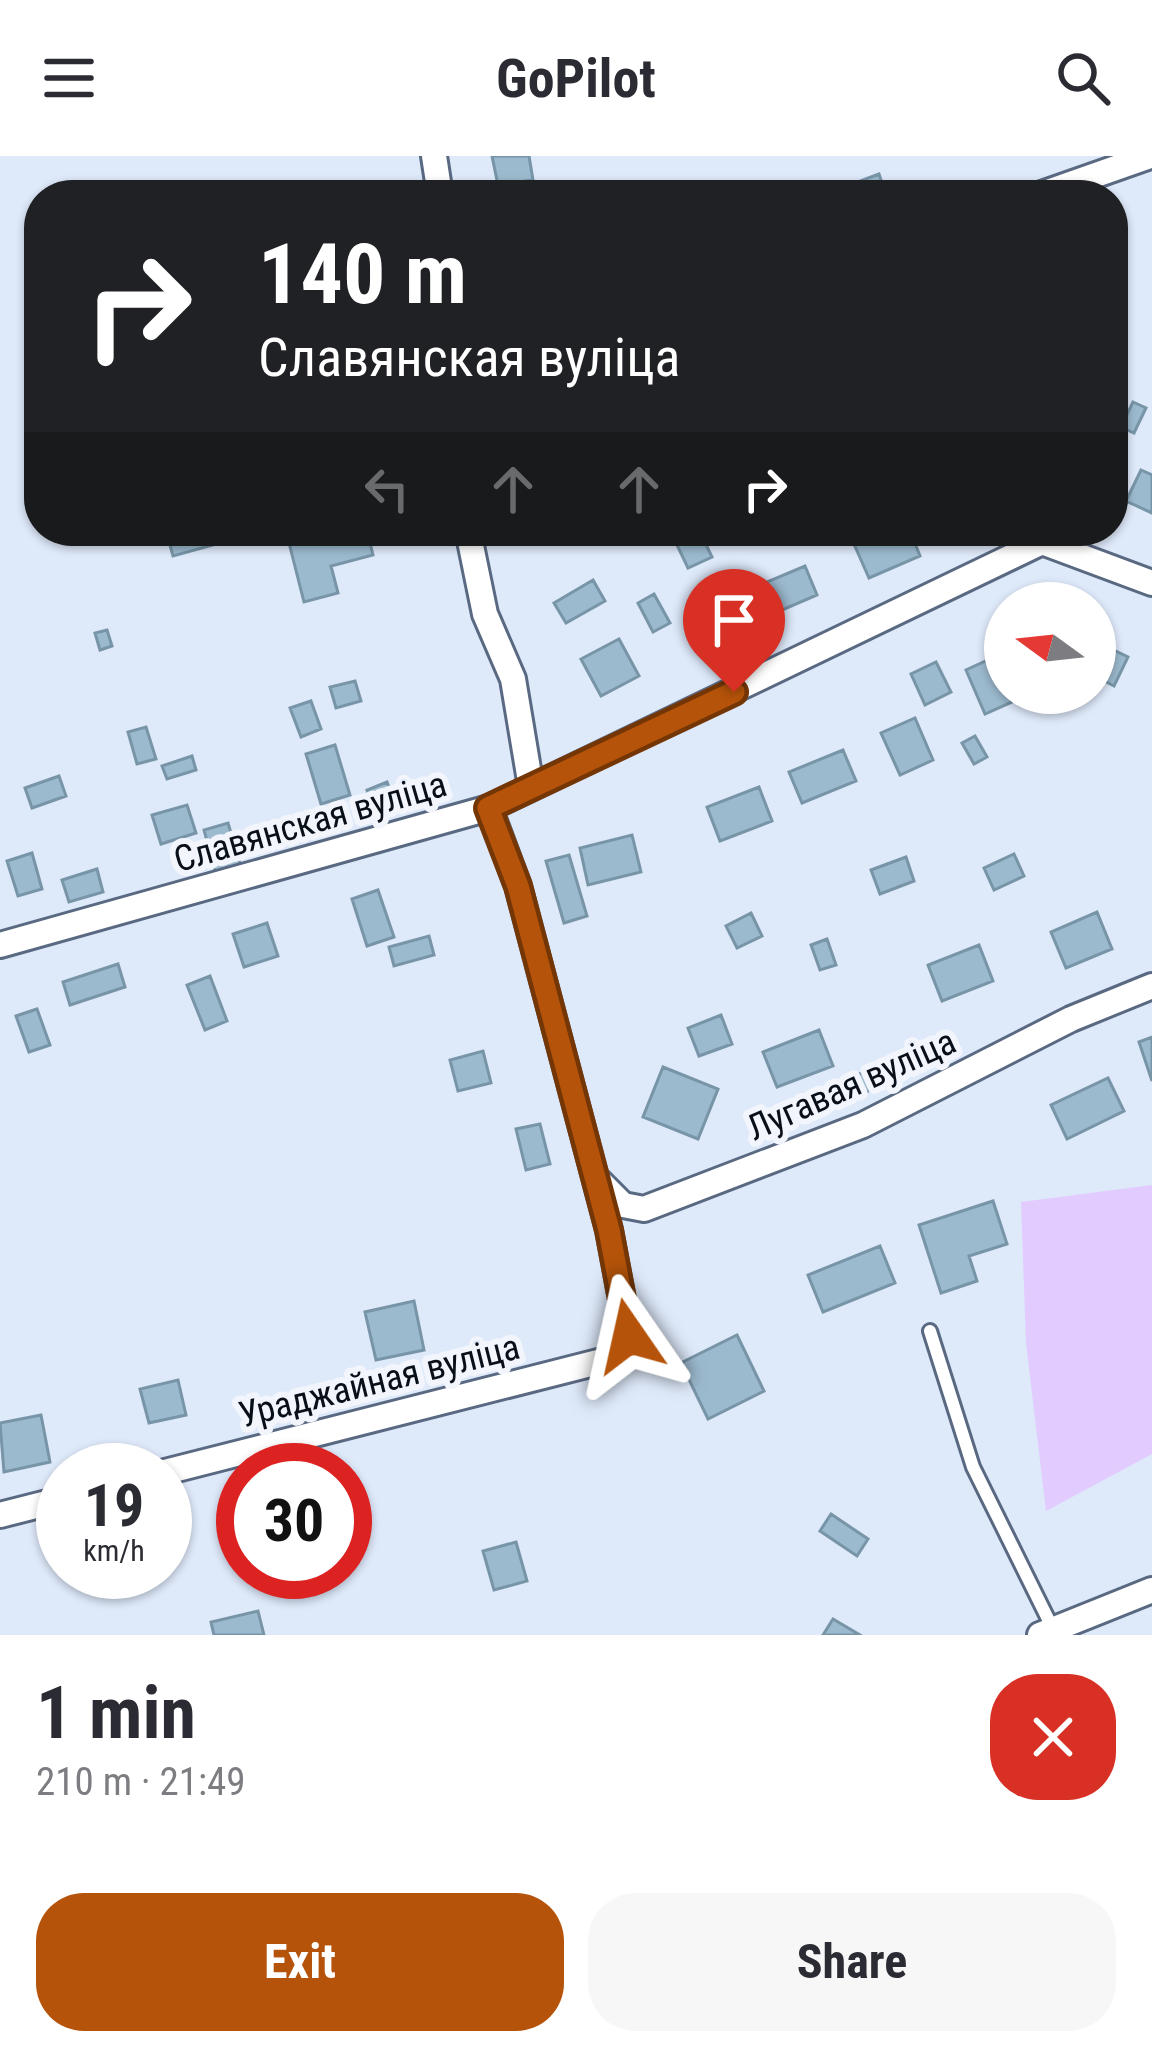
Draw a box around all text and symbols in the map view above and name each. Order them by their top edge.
icon: menu [36,45,102,111]
icon: search [1050,45,1116,111]
text: GoPilot [496,47,656,110]
text: 140 m [258,225,467,324]
icon: right [60,228,216,384]
text: Славянская вуліца [258,326,680,389]
icon: left [354,456,420,522]
icon: ahead [480,456,546,522]
icon: ahead [606,456,672,522]
icon: right [732,456,798,522]
pin [683,569,785,692]
north arrow [984,582,1116,714]
map controls [984,582,1116,714]
icon: arrive [701,587,767,653]
street label: Славянская вуліца [169,763,451,881]
street label: Лугавая вуліца [741,1020,962,1150]
position arrow [566,1273,692,1399]
street label: Ураджайная вуліца [235,1326,524,1436]
speed limit sign: 30 [216,1443,372,1599]
text: 19 [84,1470,144,1541]
text: km/h [83,1533,145,1568]
text: 1 min [36,1671,196,1756]
button: close [990,1674,1116,1800]
text: 210 m · 21:49 [36,1759,246,1805]
button: Exit [36,1893,564,2031]
button: Share [588,1893,1116,2031]

